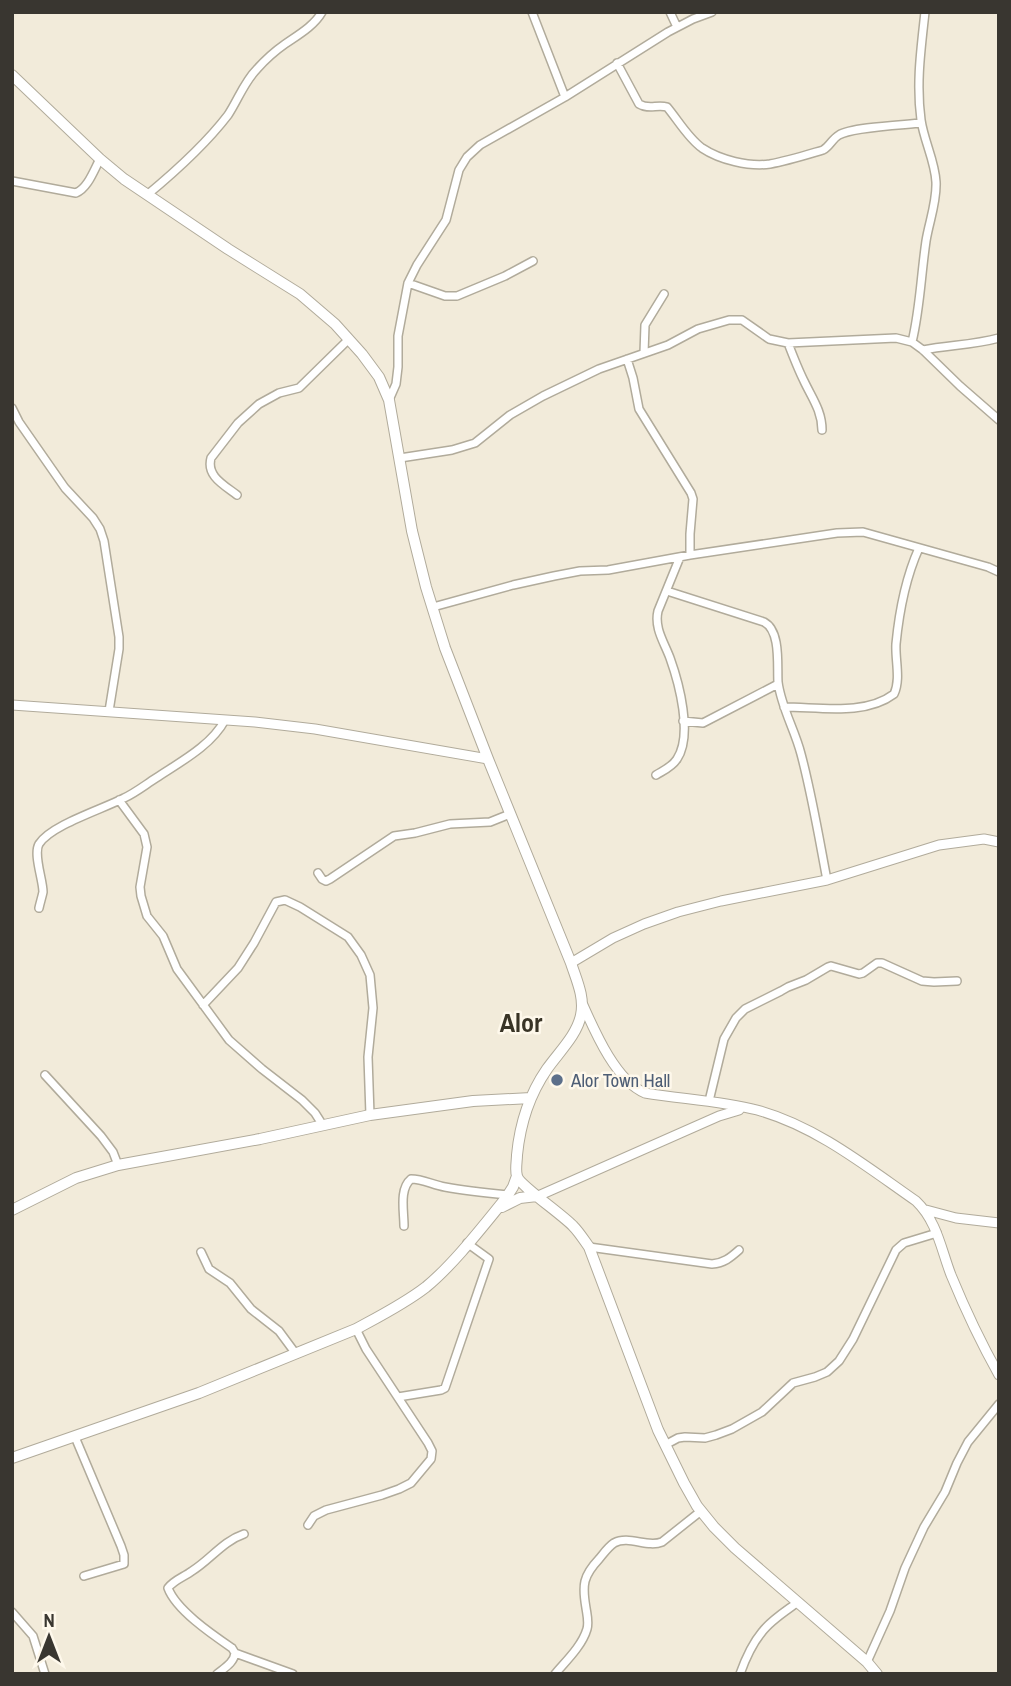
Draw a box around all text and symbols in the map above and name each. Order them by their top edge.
district label: Alor [500,1005,543,1040]
place label: Alor Town Hall [570,1067,670,1093]
marker: Alor Town Hall [549,1072,565,1088]
north arrow [14,1602,84,1672]
text: N [43,1607,55,1633]

